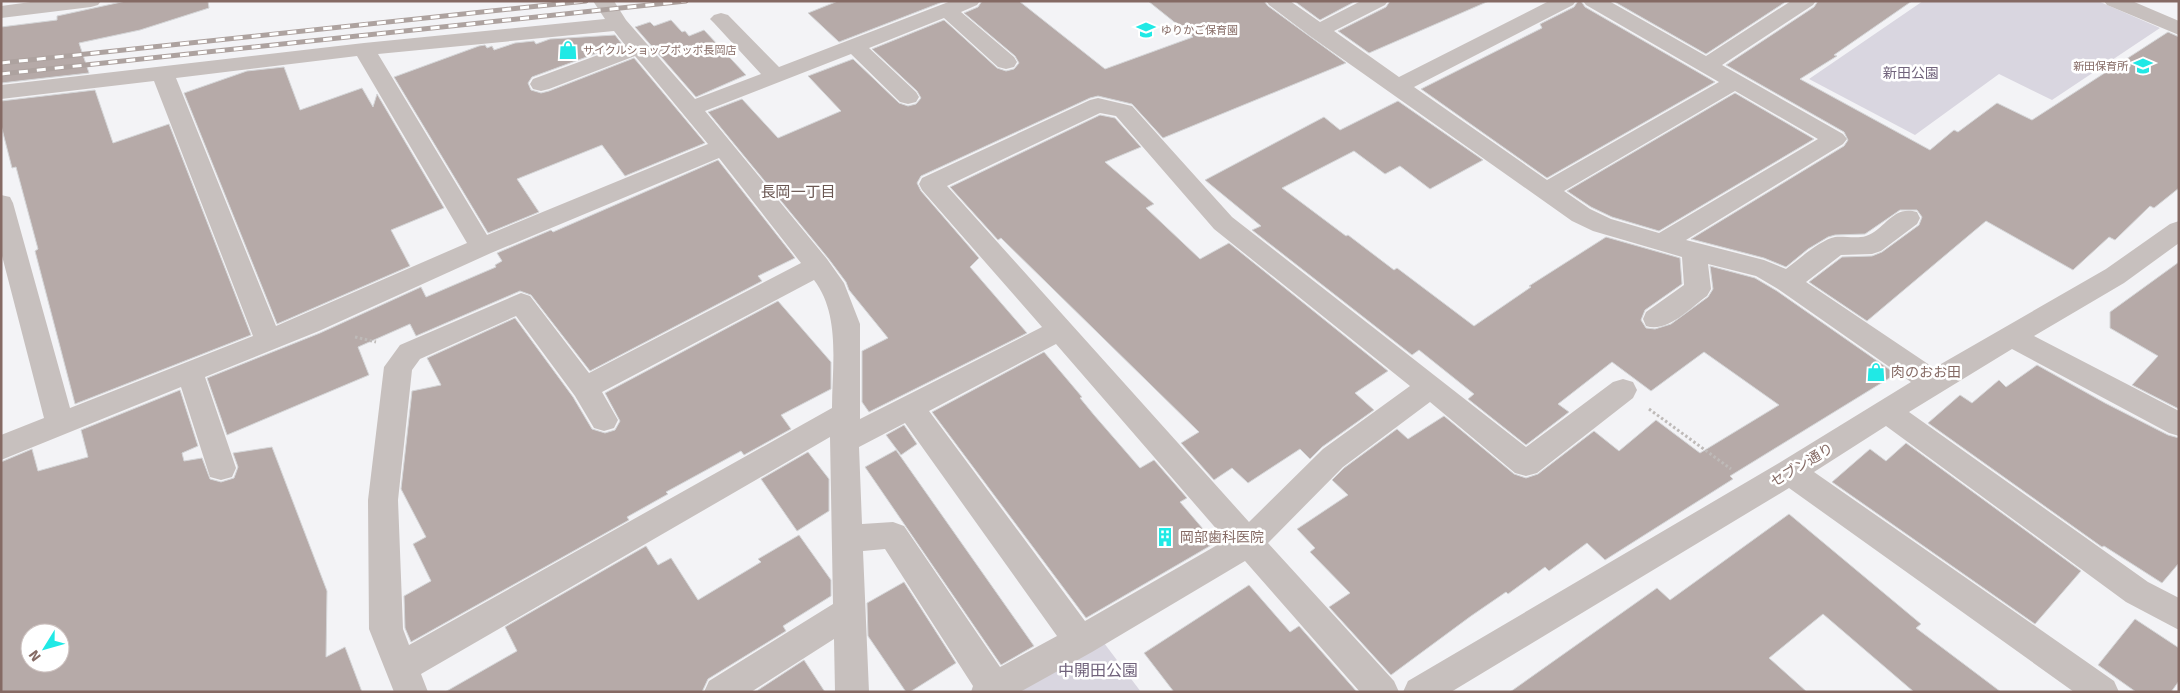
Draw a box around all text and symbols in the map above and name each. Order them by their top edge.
school or university icon: ゆりかご保育園 [1135,19,1157,41]
place label: ゆりかご保育園 [1161,24,1238,37]
shop icon: サイクルショップポッポ長岡店 [557,39,579,61]
place label: サイクルショップポッポ長岡店 [583,44,736,57]
school or university icon: 新田保育所 [2132,55,2154,77]
place label: 新田保育所 [2073,60,2129,73]
park label: 新田公園 [1883,65,1939,82]
district label: 長岡一丁目 [760,183,836,201]
shop icon: 肉のおお田 [1865,361,1887,383]
place label: 肉のおお田 [1891,364,1961,381]
street label: セブン通り [1768,440,1836,490]
building icon: 岡部歯科医院 [1154,526,1176,548]
place label: 岡部歯科医院 [1180,529,1264,546]
north arrow [20,623,70,673]
text: N [25,647,45,665]
park label: 中開田公園 [1058,661,1138,681]

